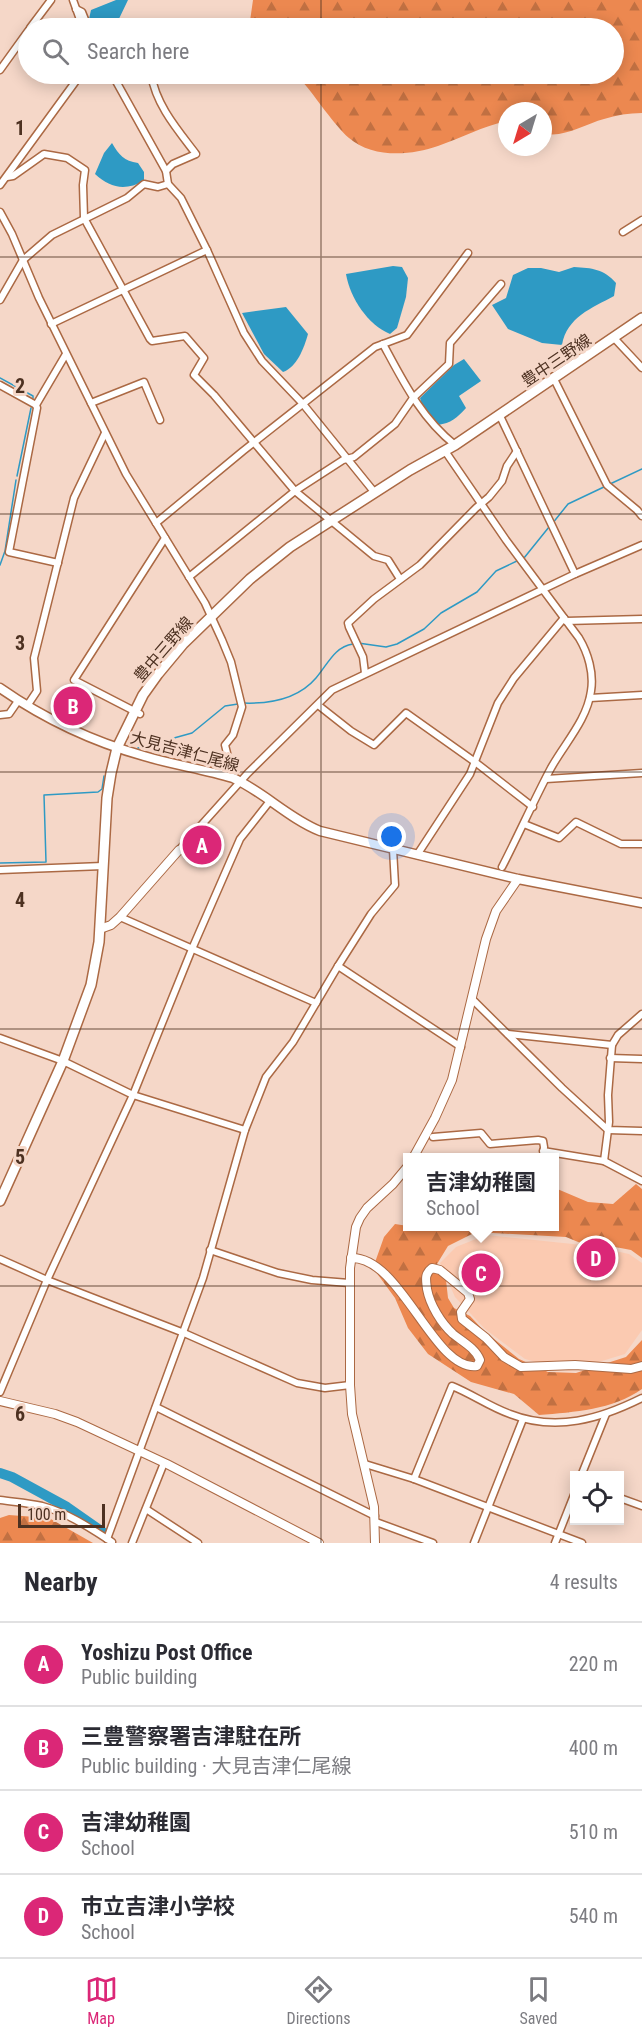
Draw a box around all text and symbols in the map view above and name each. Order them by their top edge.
search box [18,18,624,84]
icon: search [39,35,72,68]
text: Search here [87,39,189,64]
north arrow [498,102,552,156]
text: 1 [15,116,25,140]
street label: 豊中三野線 [518,330,595,391]
text: 2 [15,374,25,398]
street label: 豊中三野線 [130,613,197,686]
text: 3 [15,631,25,655]
pin: B [54,684,92,728]
street label: 大見吉津仁尾線 [128,728,241,775]
pin: A [182,822,222,868]
your location [377,822,406,851]
text: 4 [15,888,25,912]
text: 5 [15,1145,25,1169]
popup [403,1153,559,1231]
text: 吉津幼稚園 [426,1170,536,1195]
text: School [426,1196,480,1220]
pin: D [576,1236,616,1280]
pin: C [462,1250,500,1296]
text: 6 [15,1402,25,1426]
map controls [570,1471,624,1525]
button: locate [570,1471,624,1525]
scale bar [18,1501,105,1528]
text: 100 m [27,1505,66,1524]
text: Nearby [24,1567,98,1597]
text: 4 results [550,1570,618,1594]
text: Yoshizu Post Office [81,1640,252,1665]
text: A [38,1652,49,1676]
text: 220 m [569,1652,618,1676]
text: Public building [81,1665,197,1689]
text: 三豊警察署吉津駐在所 [81,1724,301,1749]
text: B [38,1736,49,1760]
text: 400 m [569,1736,618,1760]
text: Public building · 大見吉津仁尾線 [81,1754,351,1778]
text: 吉津幼稚園 [81,1810,191,1835]
text: C [38,1820,49,1844]
text: 510 m [569,1820,618,1844]
text: School [81,1836,135,1860]
text: 市立吉津小学校 [81,1894,235,1919]
text: D [38,1904,49,1928]
text: 540 m [569,1904,618,1928]
text: School [81,1920,135,1944]
tab: Map [85,1973,118,2028]
tab: Directions [287,1973,350,2028]
tab: Saved [519,1973,557,2028]

